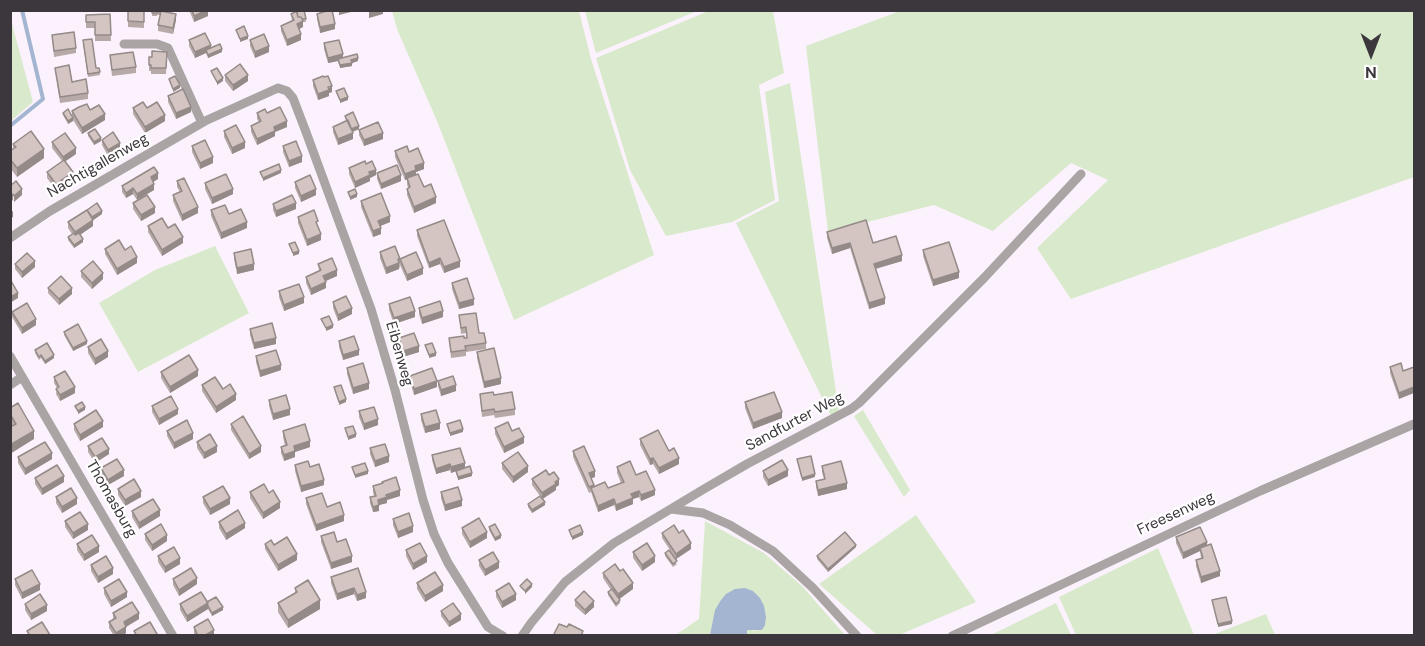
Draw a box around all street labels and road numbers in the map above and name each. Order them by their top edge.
street label: Nachtigallenweg [44,130,152,202]
street label: Eibenweg [381,320,417,388]
street label: Sandfurter Weg [743,389,847,455]
street label: Thomasburg [82,457,140,541]
street label: Freesenweg [1135,488,1217,540]

